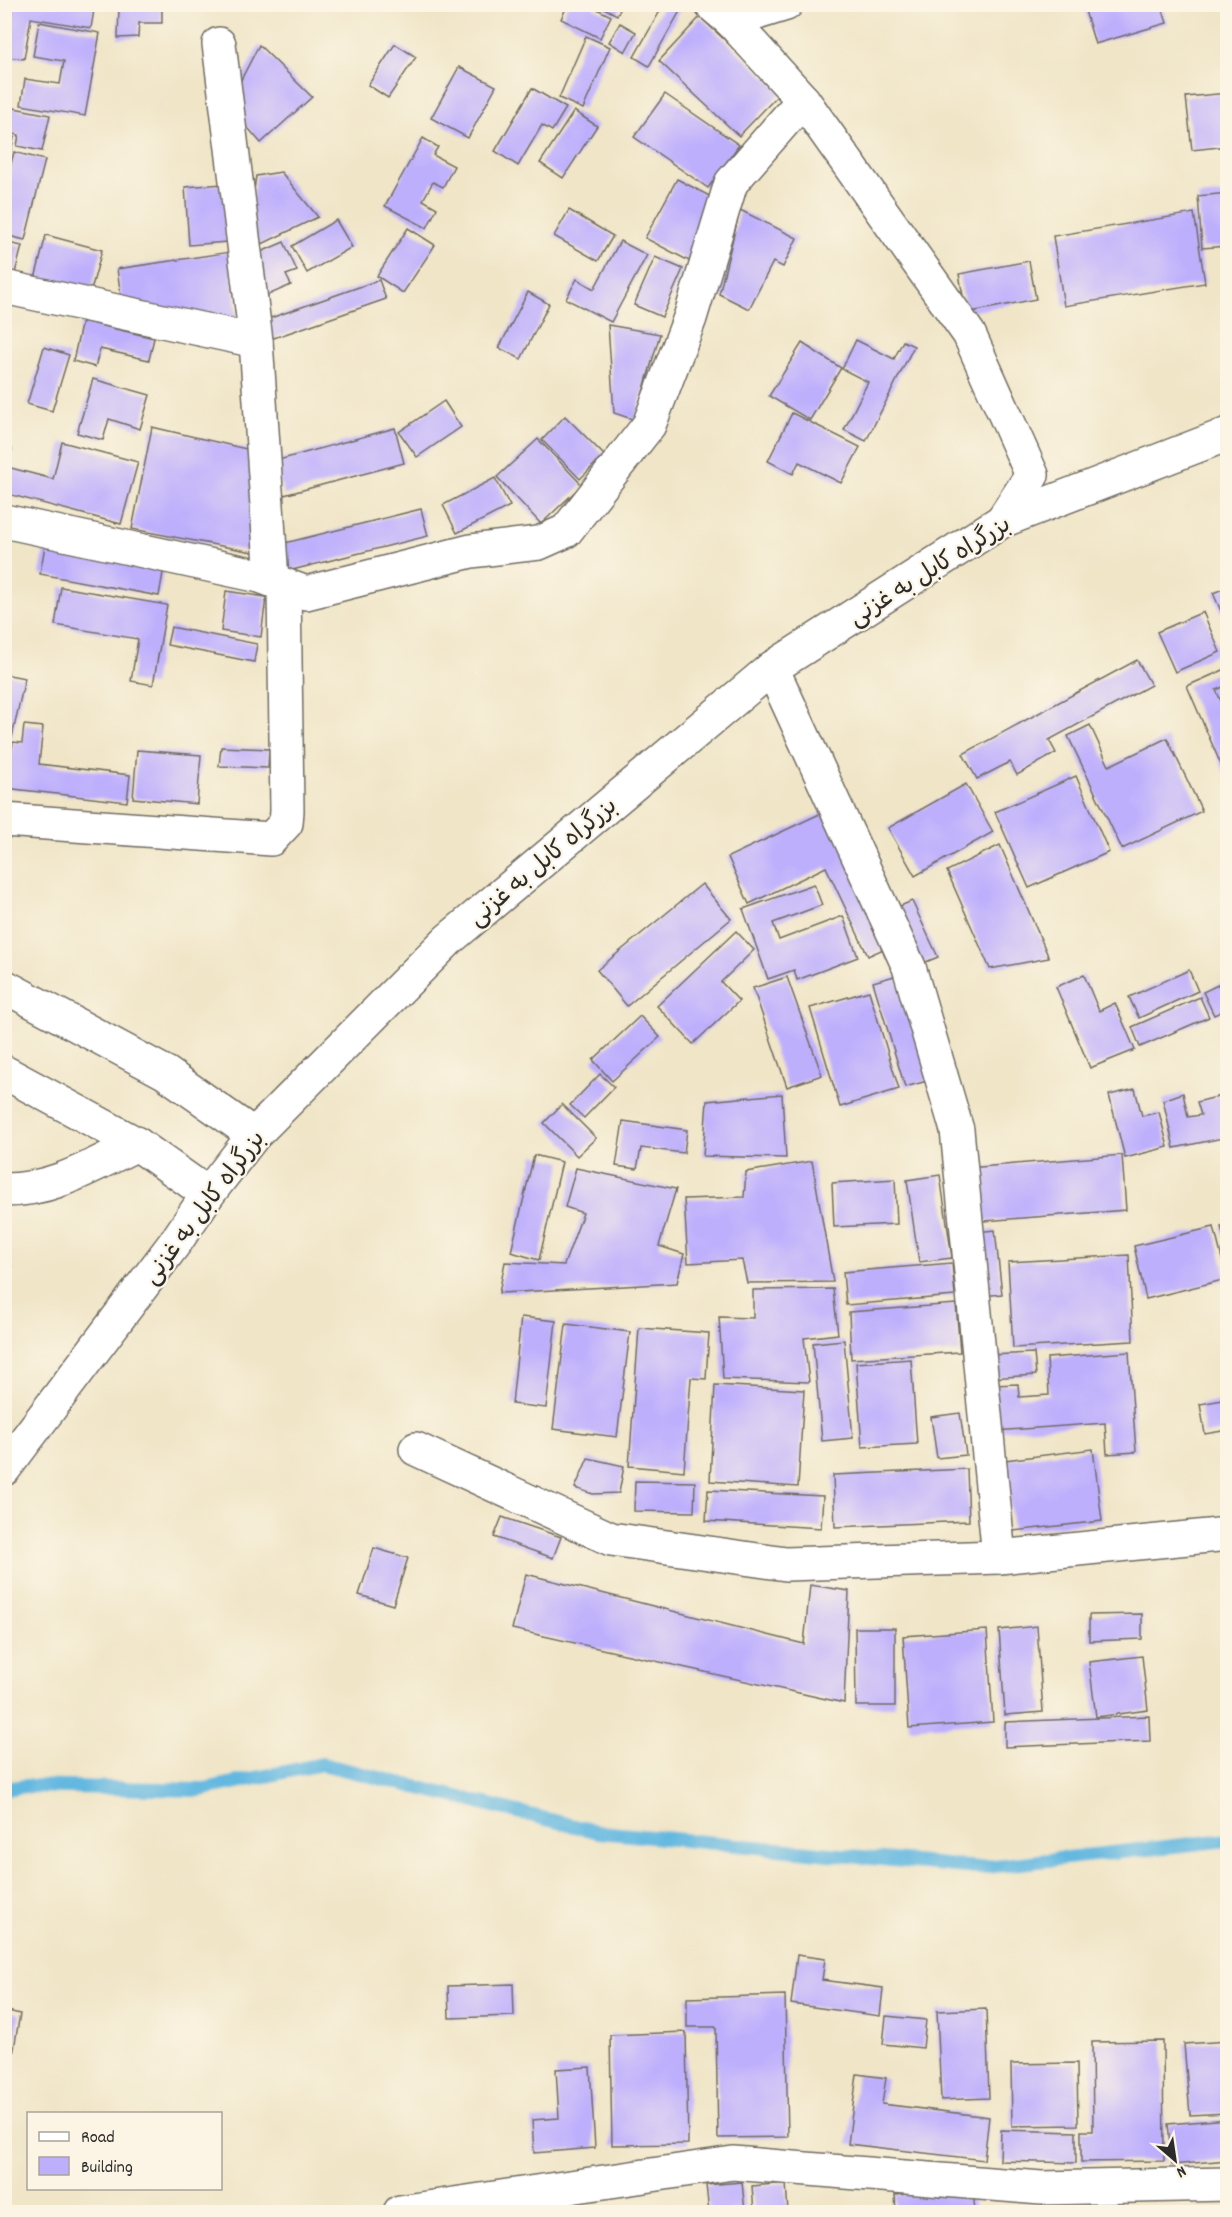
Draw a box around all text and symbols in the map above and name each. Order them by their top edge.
street label: بزرگراه کابل به غزنی [843,509,1018,636]
street label: بزرگراه کابل به غزنی [462,791,626,936]
street label: بزرگراه کابل به غزنی [136,1125,275,1293]
legend [27,2112,222,2190]
text: Road [81,2126,115,2151]
north arrow [1145,2130,1205,2190]
text: Building [81,2156,133,2181]
text: N [1172,2159,1190,2183]

